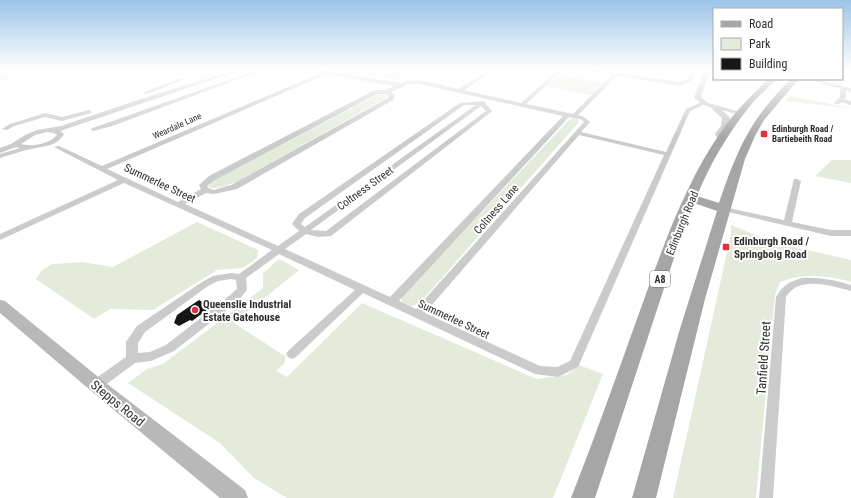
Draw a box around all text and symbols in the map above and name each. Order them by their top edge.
legend [713,8,843,80]
text: Road [749,17,773,31]
text: Park [749,37,771,51]
text: Building [749,57,787,71]
street label: Weardale Lane [151,111,203,141]
place label: Edinburgh Road / Bartiebeith Road [772,124,834,144]
marker: Edinburgh Road / Bartiebeith Road [759,129,769,139]
street label: Summerlee Street [122,161,198,206]
street label: Coltness Street [335,164,396,213]
street label: Coltness Lane [471,182,521,237]
street label: Edinburgh Road [664,189,701,257]
place label: Edinburgh Road / Springboig Road [734,235,810,261]
marker: Edinburgh Road / Springboig Road [721,242,731,252]
road number: A8 [650,271,670,287]
street label: Summerlee Street [416,297,492,342]
place label: Queenslie Industrial Estate Gatehouse [203,298,292,324]
marker: Queenslie Industrial Estate Gatehouse [190,305,200,315]
street label: Tanfield Street [753,320,774,395]
street label: Stepps Road [88,377,147,430]

